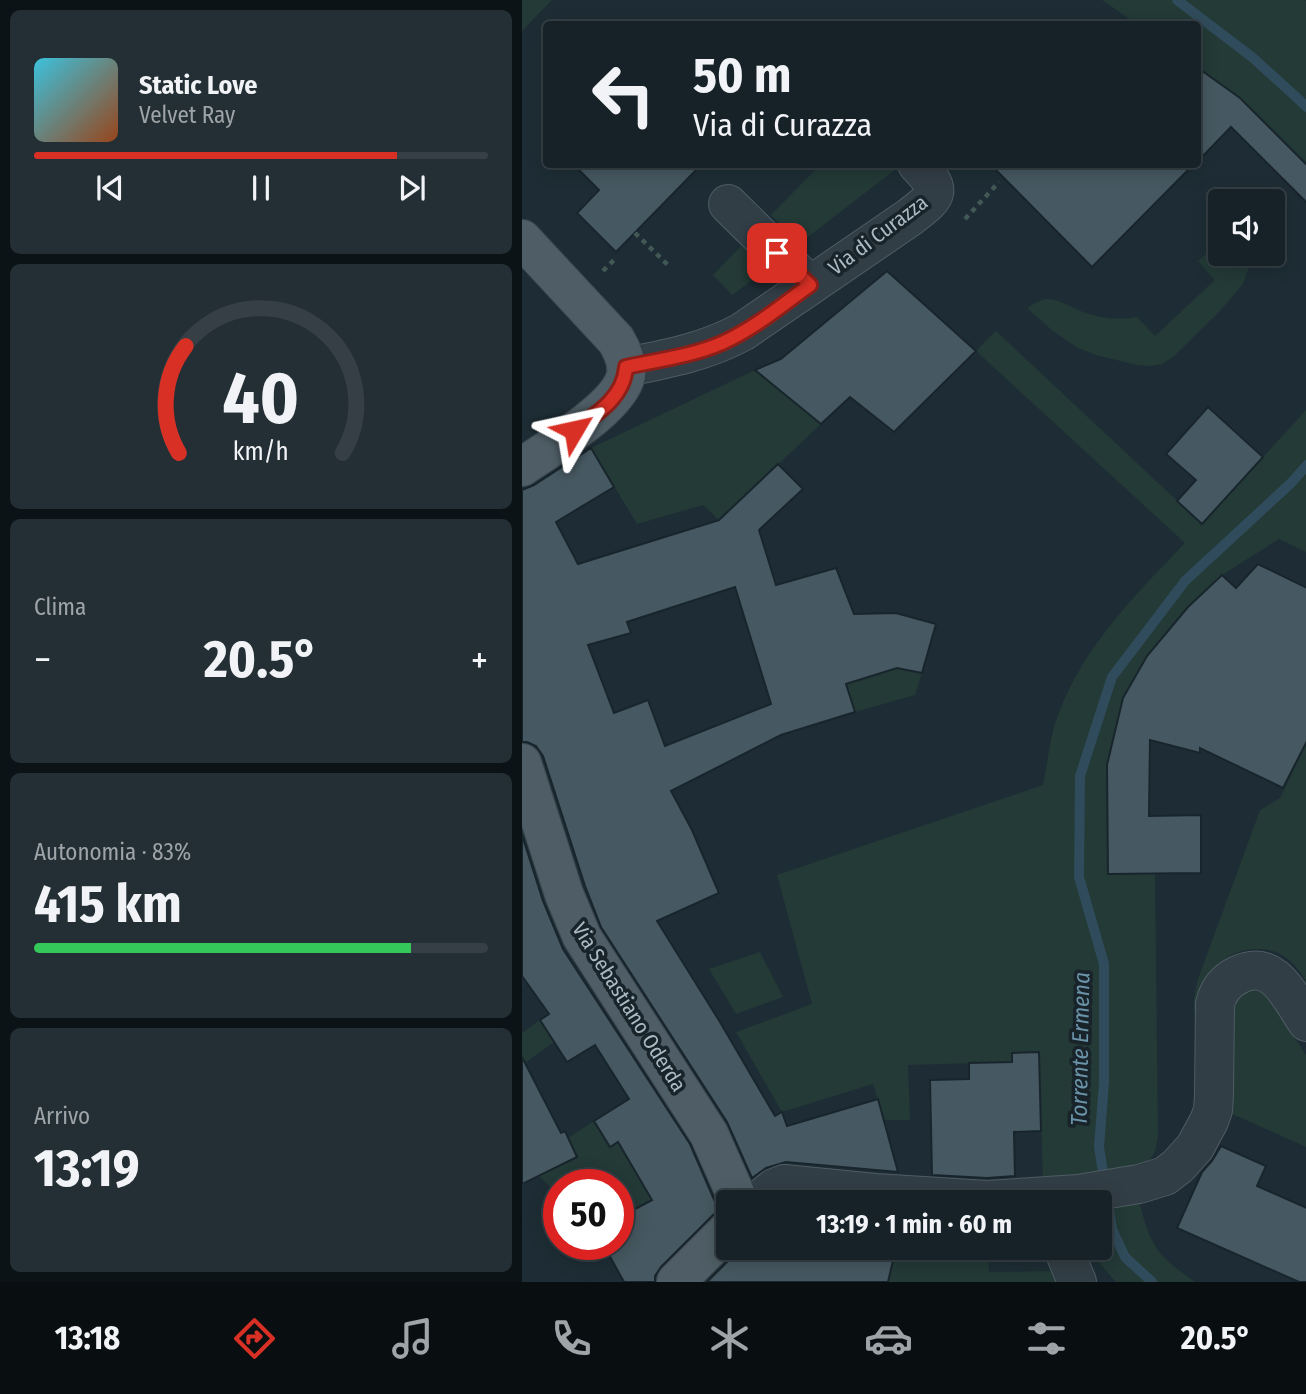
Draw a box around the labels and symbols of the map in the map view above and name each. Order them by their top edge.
street label: Via di Curazza [823,189,933,281]
pin [747,223,807,283]
position arrow [537,393,611,467]
street label: Via Sebastiano Oderda [566,918,692,1096]
water label: Torrente Ermena [1065,972,1095,1126]
speed limit sign: 50 [543,1169,634,1260]

